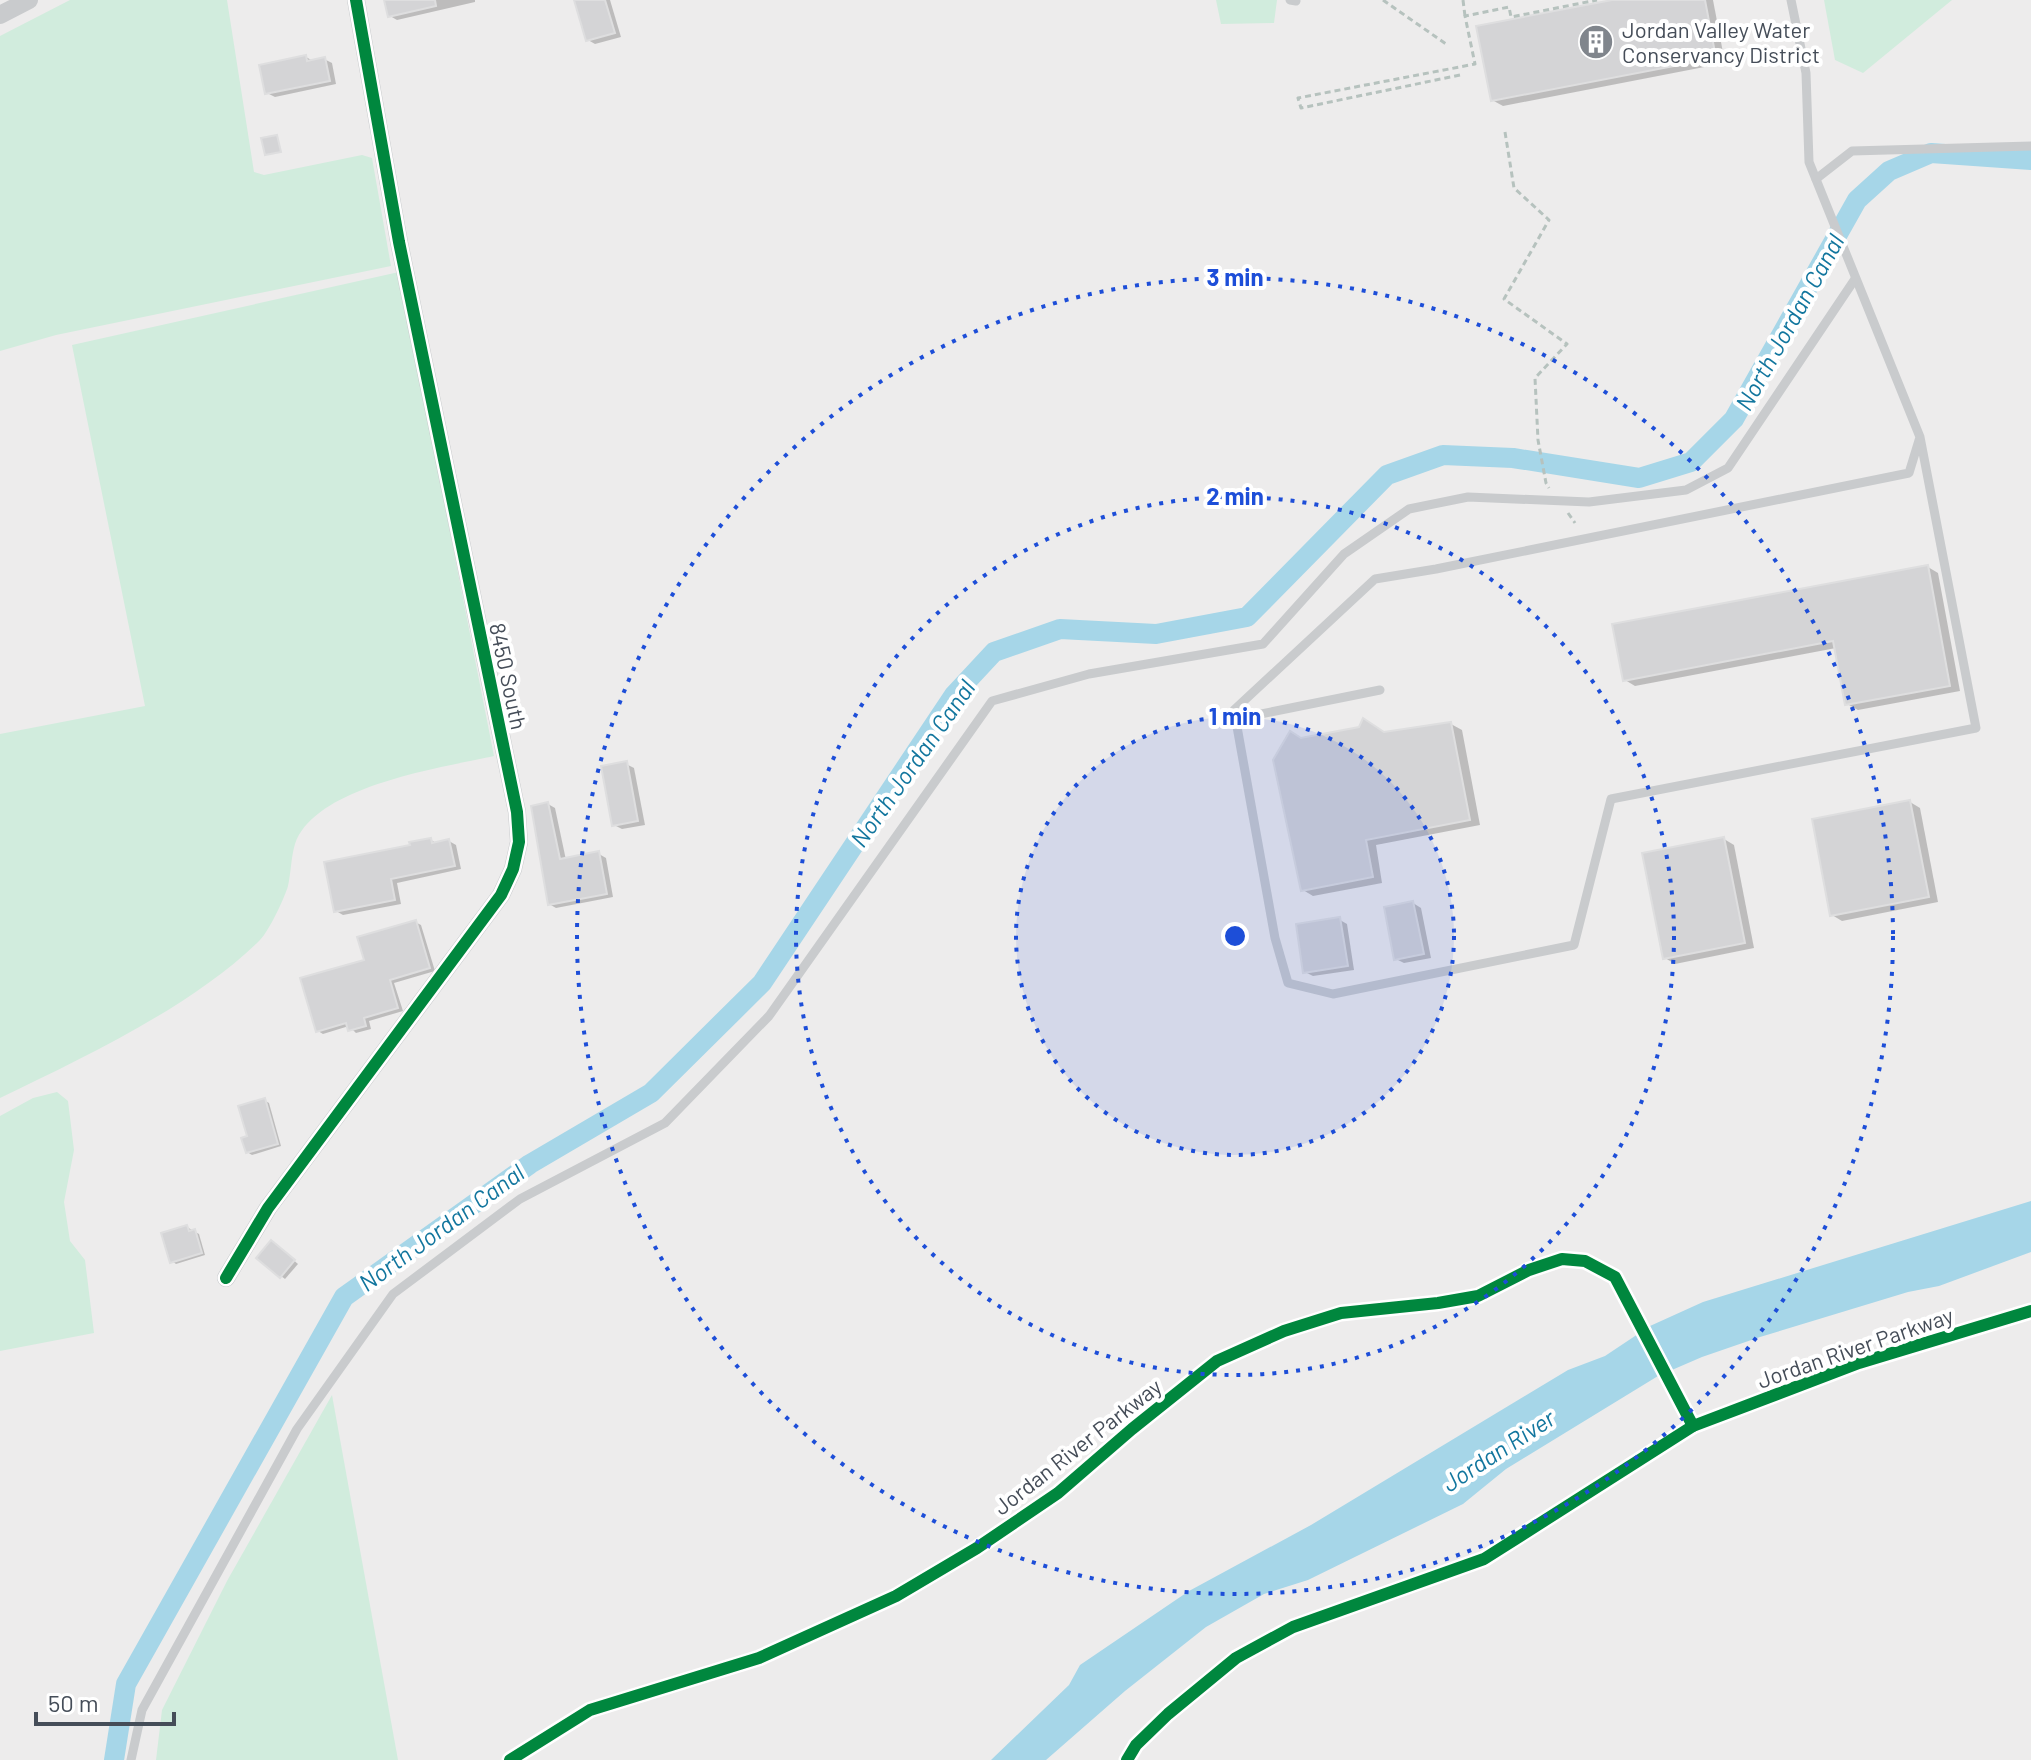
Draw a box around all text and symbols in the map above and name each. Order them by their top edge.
place label: Jordan Valley Water Conservancy District [1622,16,1820,67]
building icon: Jordan Valley Water Conservancy District [1577,23,1615,61]
water label: North Jordan Canal [1729,228,1850,415]
text: 3 min [1206,262,1264,291]
text: 2 min [1206,481,1264,510]
street label: 8450 South [485,620,533,732]
water label: North Jordan Canal [844,673,981,852]
text: 1 min [1209,701,1261,730]
centre of rings [1221,922,1249,950]
water label: North Jordan Canal [353,1157,530,1297]
street label: Jordan River Parkway [1754,1301,1956,1393]
street label: Jordan River Parkway [988,1373,1166,1519]
water label: Jordan River [1436,1402,1561,1497]
scale bar [36,1676,174,1726]
text: 50 m [48,1688,99,1717]

